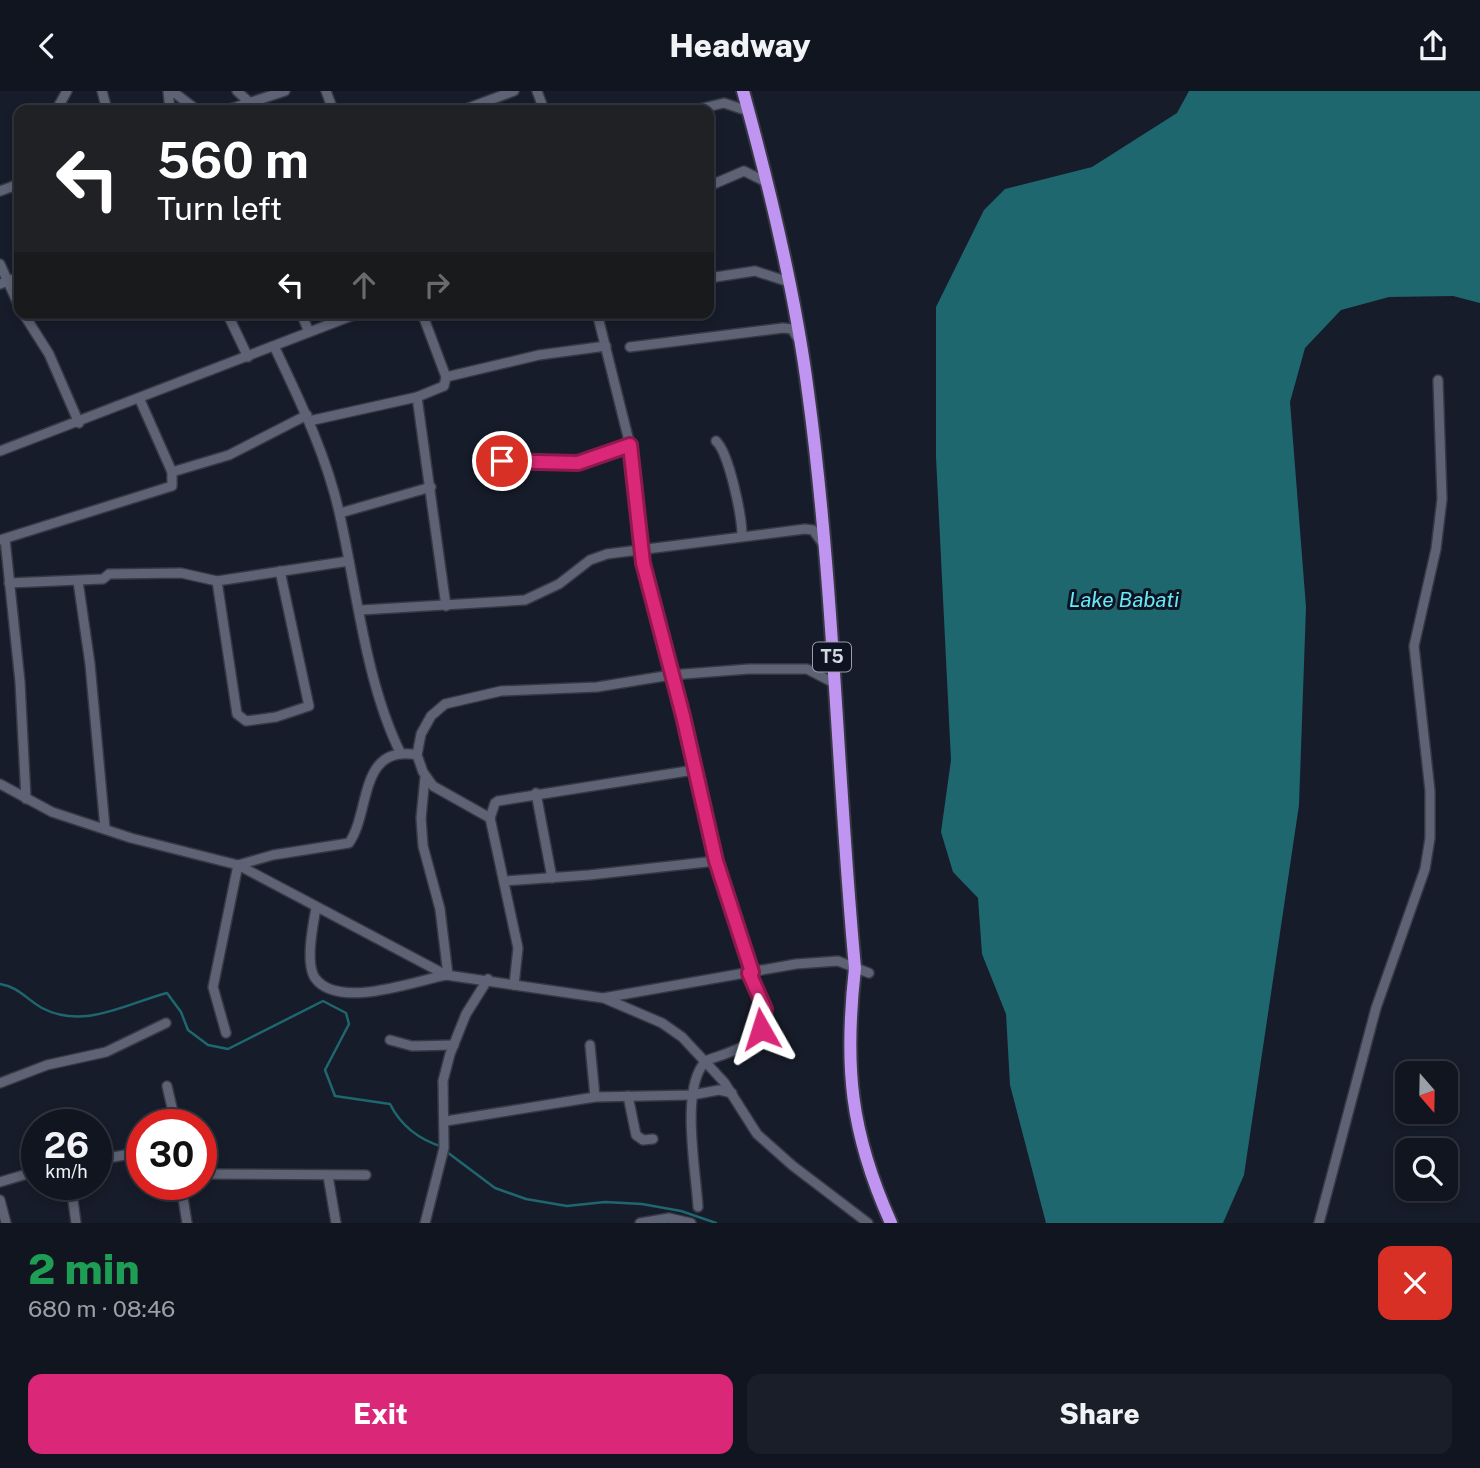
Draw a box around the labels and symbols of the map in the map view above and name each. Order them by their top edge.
pin [472,431,532,491]
water label: Lake Babati [1069,587,1179,612]
road number: T5 [813,643,851,671]
position arrow [724,992,798,1066]
north arrow [1395,1061,1458,1123]
speed limit sign: 30 [126,1109,217,1200]

